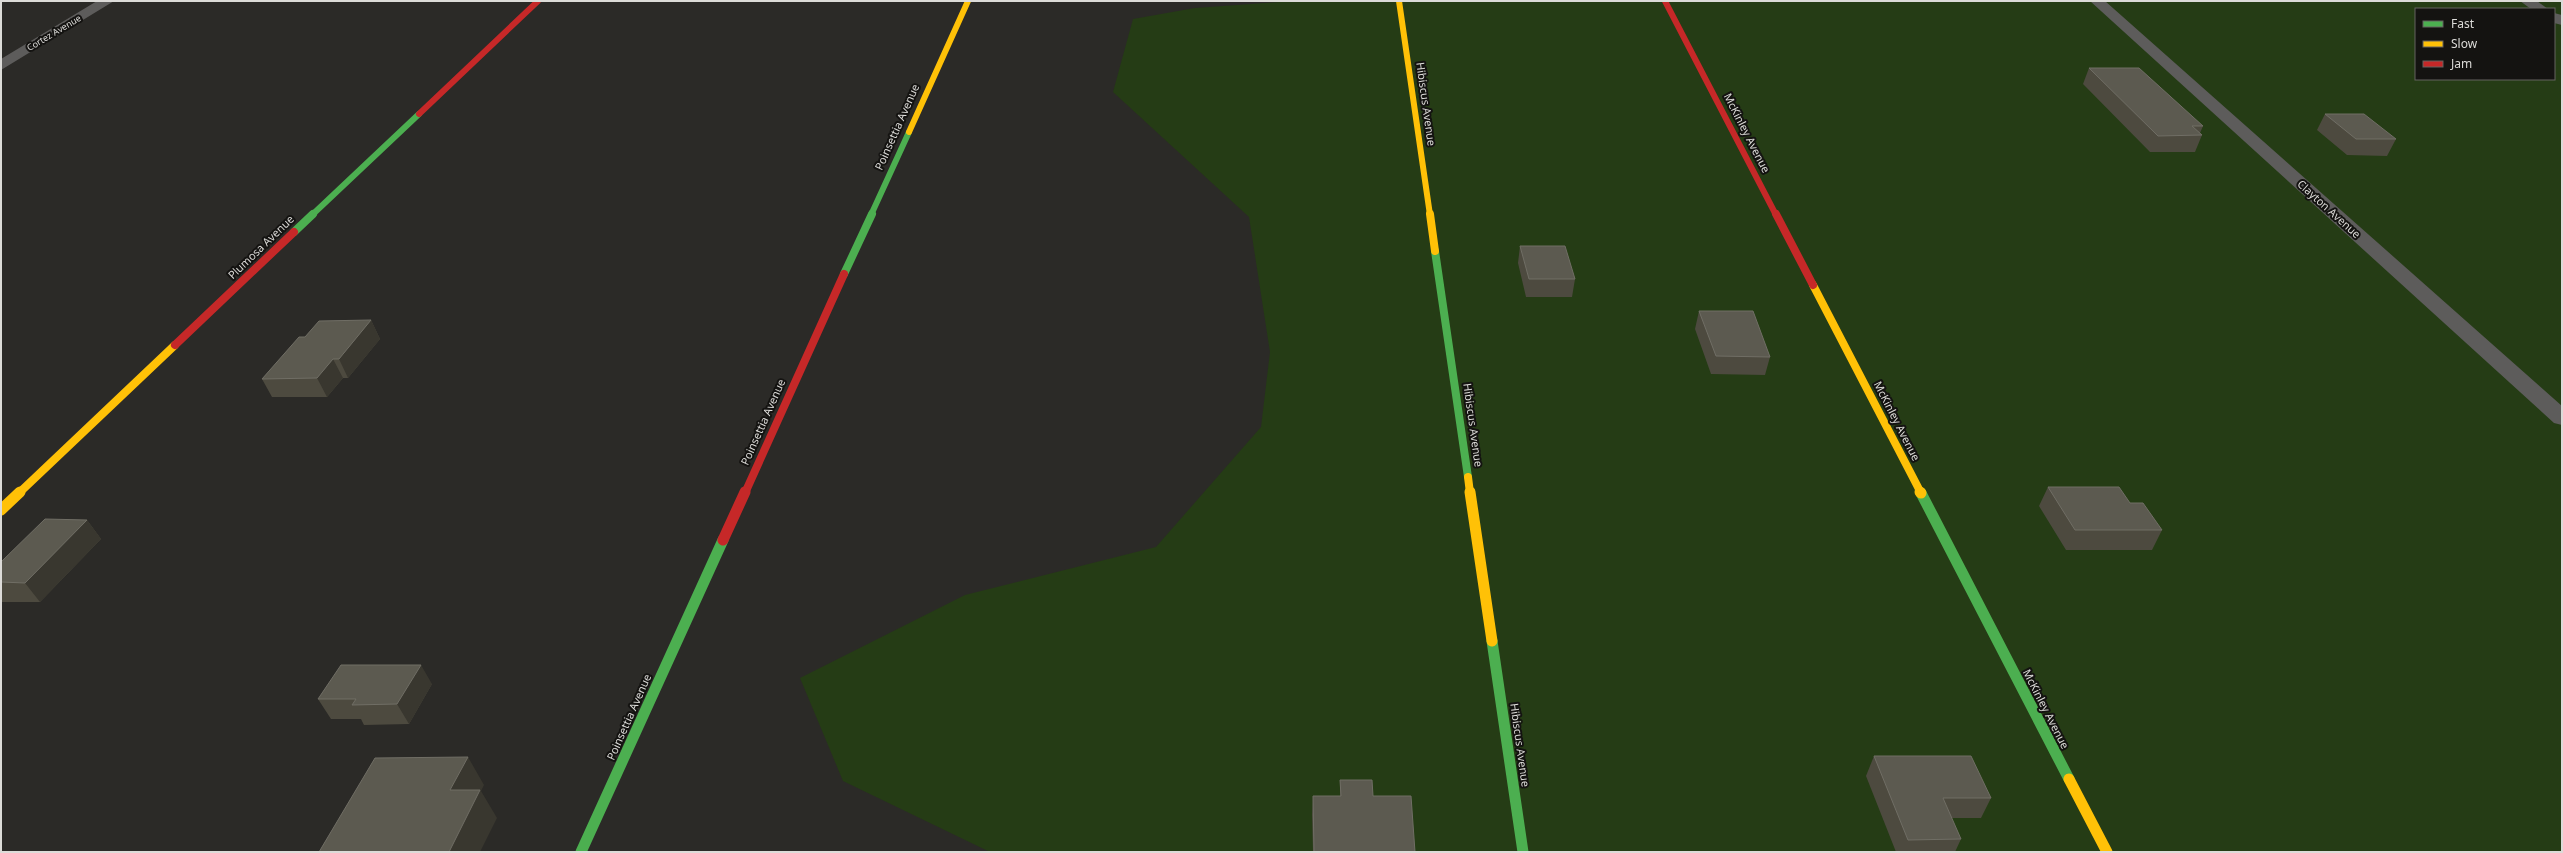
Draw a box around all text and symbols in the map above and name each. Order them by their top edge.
legend [2415,8,2555,80]
street label: Cortez Avenue [24,11,83,54]
text: Fast [2451,15,2475,32]
text: Slow [2451,35,2478,52]
text: Jam [2450,55,2472,72]
street label: Hibiscus Avenue [1413,61,1440,147]
street label: Poinsettia Avenue [871,81,922,172]
street label: McKinley Avenue [1721,90,1774,175]
street label: Clayton Avenue [2294,176,2364,241]
street label: Plumosa Avenue [224,211,297,282]
street label: Poinsettia Avenue [737,376,788,467]
street label: McKinley Avenue [1871,378,1924,463]
street label: Hibiscus Avenue [1460,382,1487,468]
street label: McKinley Avenue [2020,666,2073,751]
street label: Poinsettia Avenue [603,671,654,762]
street label: Hibiscus Avenue [1507,702,1534,788]

